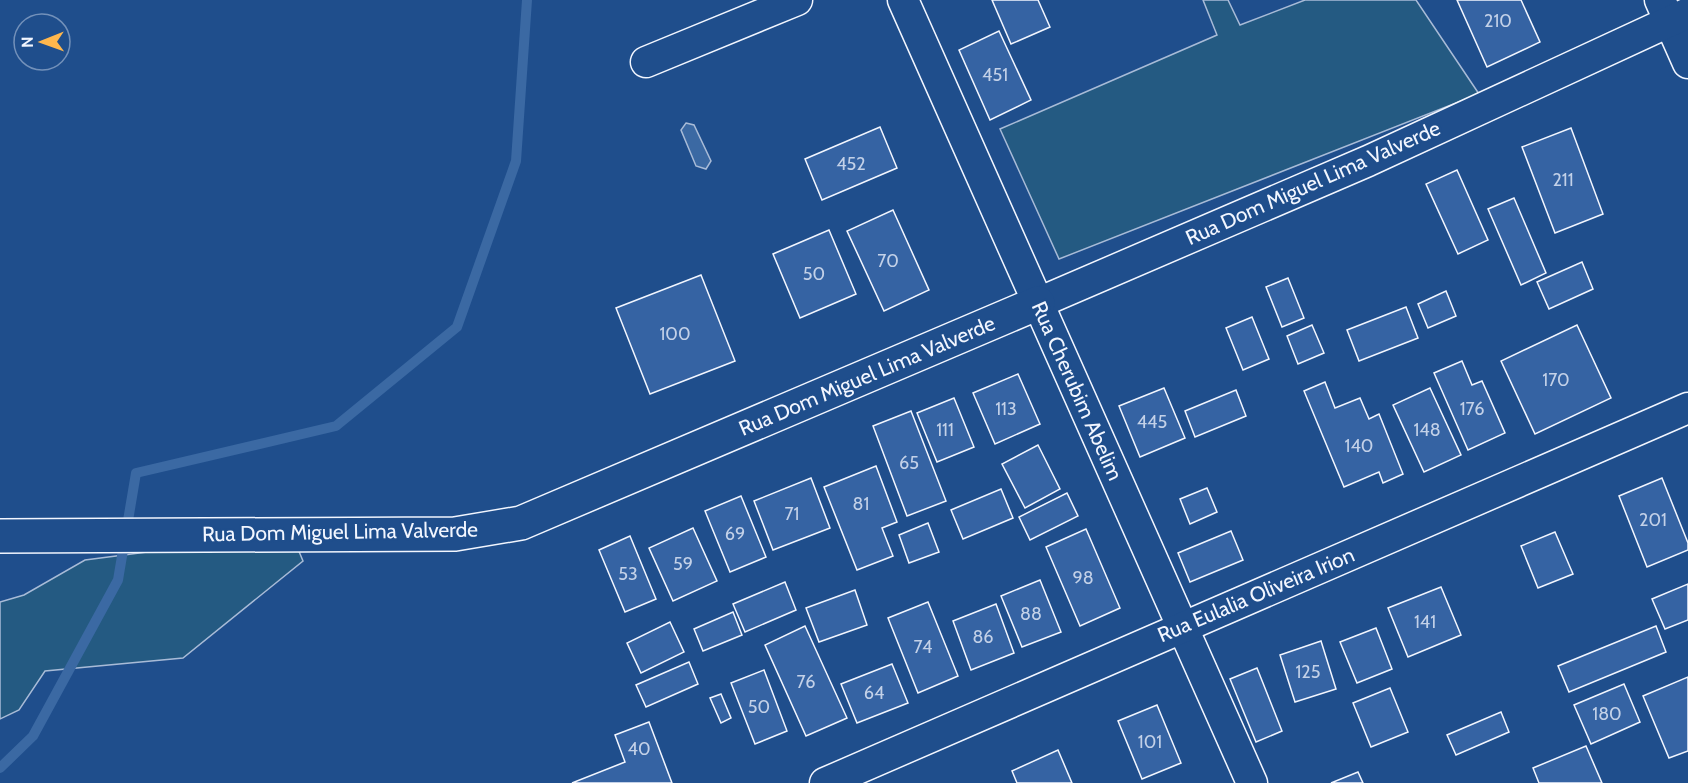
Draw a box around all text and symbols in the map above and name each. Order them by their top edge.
house number: 210 [1484,10,1512,32]
north arrow [12,12,72,72]
text: N [18,36,37,48]
house number: 451 [982,64,1008,86]
street label: Rua Dom Miguel Lima Valverde [1182,115,1444,250]
house number: 452 [836,153,866,175]
house number: 211 [1552,169,1574,191]
house number: 70 [877,250,899,272]
house number: 50 [803,263,825,285]
street label: Rua Cherubim Abelim [1027,297,1128,484]
street label: Rua Dom Miguel Lima Valverde [735,310,999,441]
house number: 100 [660,323,691,345]
house number: 170 [1542,369,1570,391]
house number: 113 [995,398,1017,420]
house number: 176 [1460,398,1484,420]
house number: 445 [1137,411,1167,433]
house number: 111 [936,419,954,441]
house number: 148 [1413,419,1441,441]
house number: 140 [1345,435,1373,457]
house number: 65 [899,452,919,474]
house number: 81 [853,493,869,515]
house number: 71 [785,503,799,525]
house number: 201 [1639,509,1667,531]
street label: Rua Dom Miguel Lima Valverde [202,517,478,546]
house number: 69 [725,523,745,545]
street label: Rua Eulalia Oliveira Irion [1154,542,1358,647]
house number: 59 [673,553,693,575]
house number: 53 [618,563,638,585]
house number: 98 [1072,567,1094,589]
house number: 88 [1020,603,1042,625]
house number: 141 [1414,611,1436,633]
house number: 86 [972,626,994,648]
house number: 74 [914,636,932,658]
house number: 125 [1295,661,1321,683]
house number: 76 [797,671,815,693]
house number: 64 [864,682,884,704]
house number: 50 [748,696,770,718]
house number: 180 [1592,703,1622,725]
house number: 101 [1138,731,1162,753]
house number: 40 [628,738,650,760]

